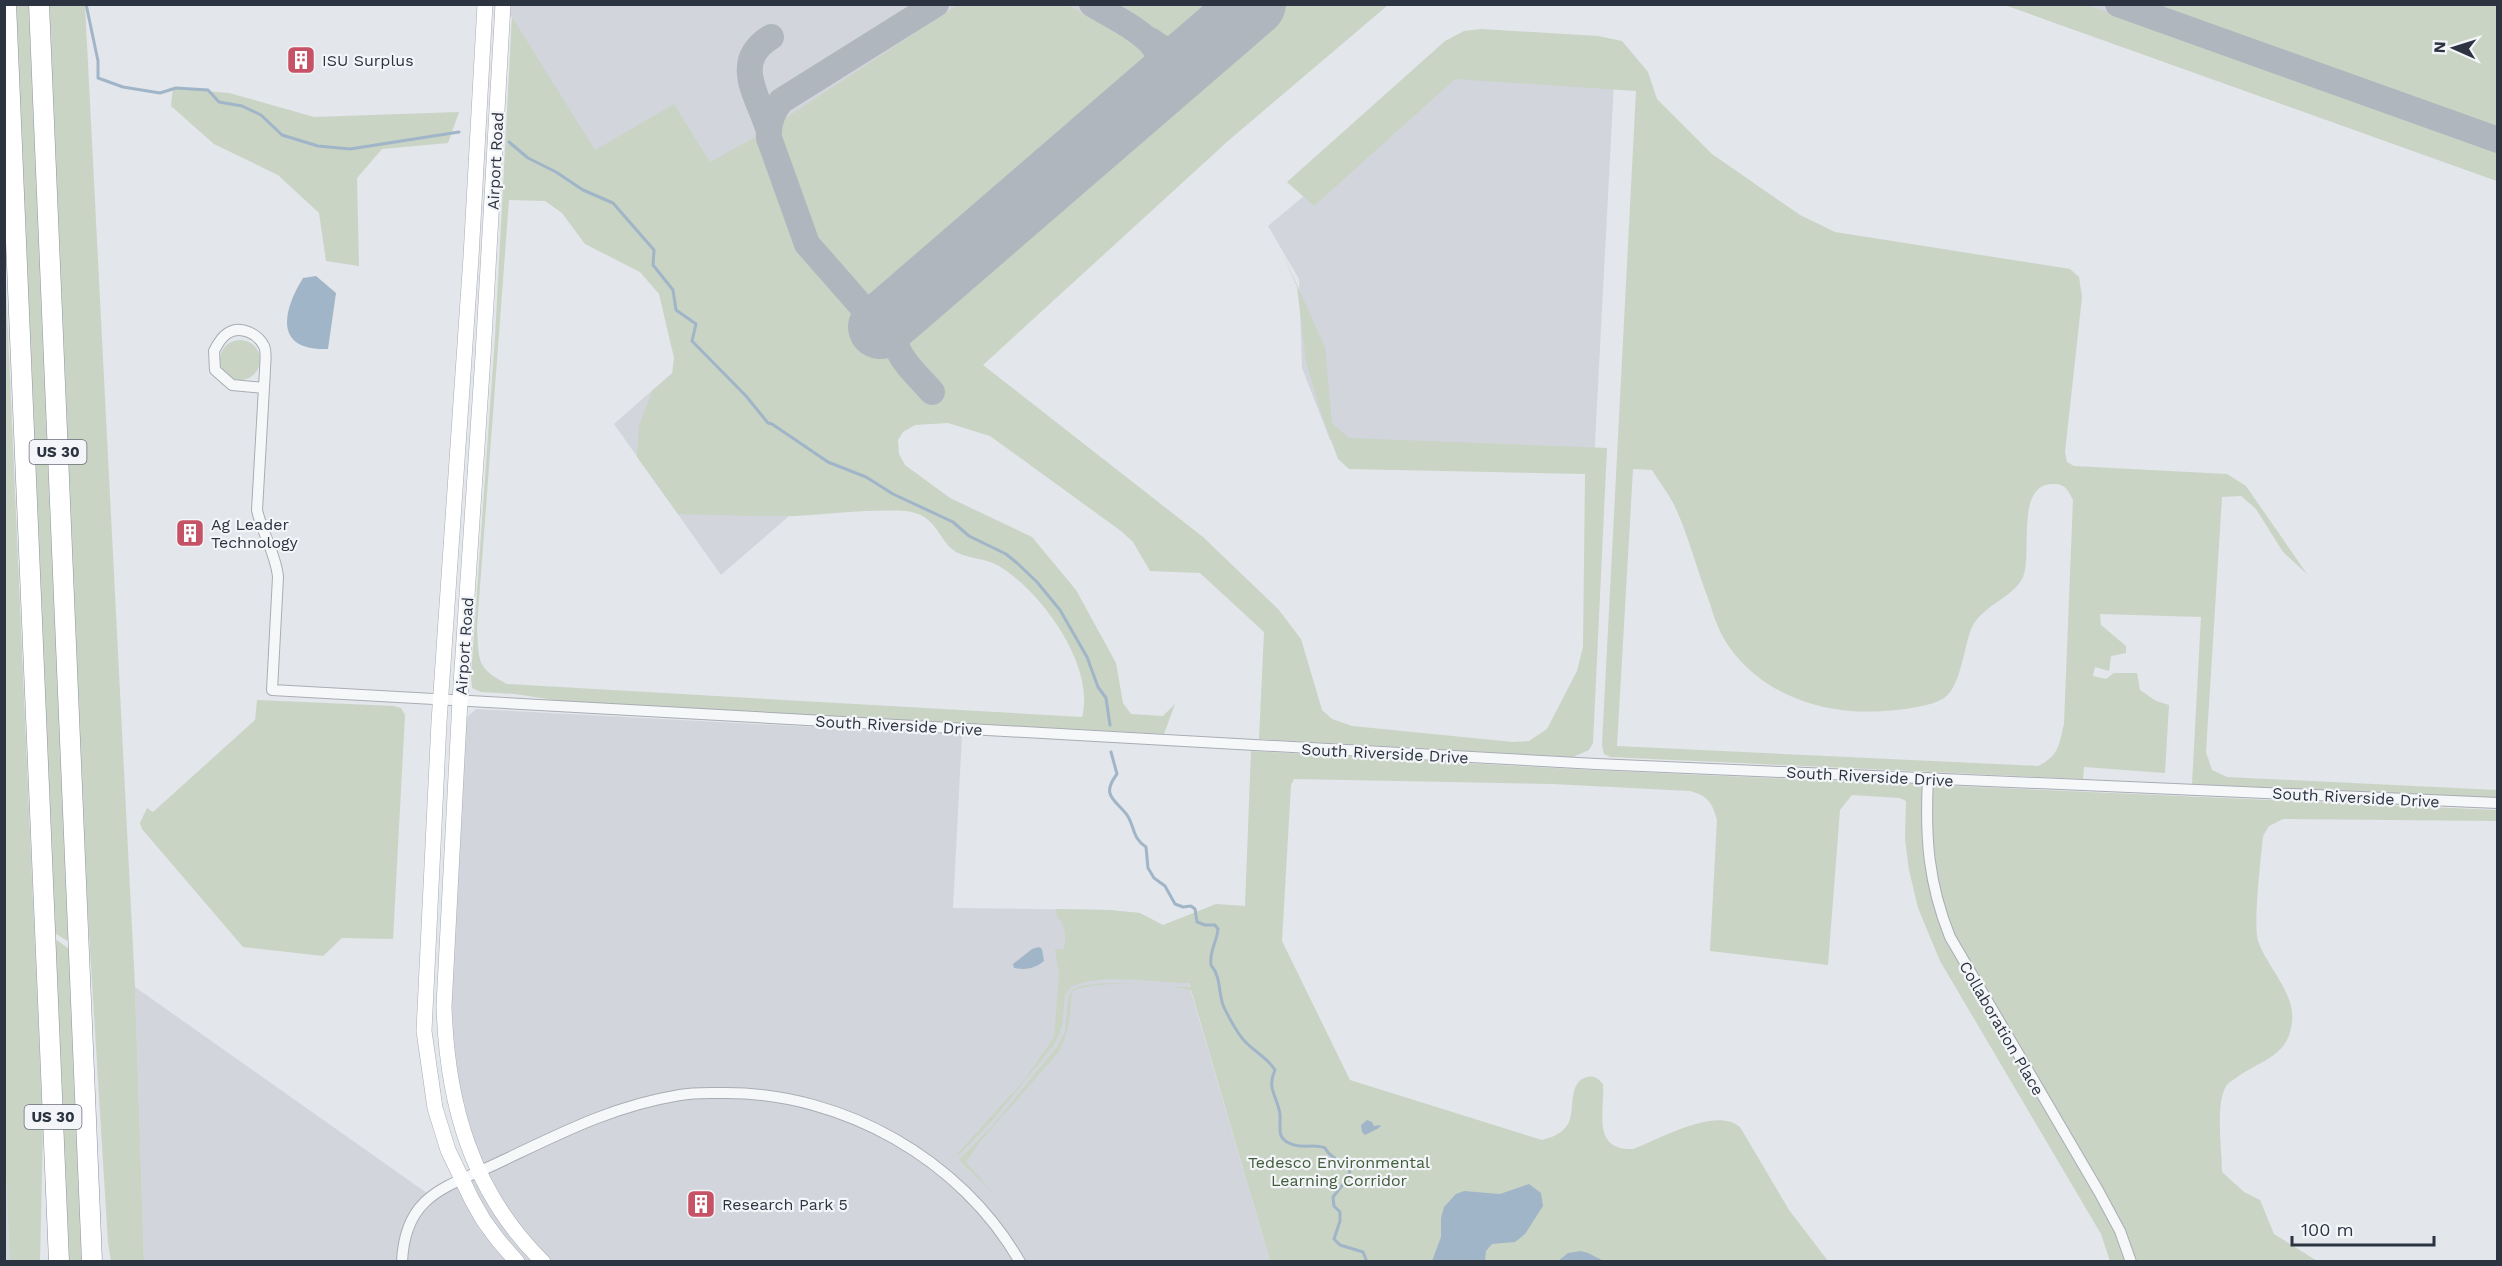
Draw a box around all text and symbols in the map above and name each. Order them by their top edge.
north arrow [2424,18,2484,78]
text: N [2430,41,2449,54]
building icon: ISU Surplus [285,44,317,76]
place label: ISU Surplus [322,51,414,70]
street label: Airport Road [483,111,508,211]
road number: US 30 [29,440,86,464]
place label: Ag Leader Technology [211,515,299,552]
building icon: Ag Leader Technology [174,517,206,549]
street label: Airport Road [452,596,477,696]
street label: South Riverside Drive [815,712,983,739]
street label: South Riverside Drive [1301,740,1469,767]
street label: South Riverside Drive [1786,763,1954,790]
street label: South Riverside Drive [2272,784,2440,811]
street label: Collaboration Place [1955,958,2048,1099]
road number: US 30 [25,1105,82,1129]
park label: Tedesco Environmental Learning Corridor [1248,1153,1430,1190]
building icon: Research Park 5 [685,1188,717,1220]
place label: Research Park 5 [722,1195,848,1214]
scale bar [2292,1209,2434,1247]
text: 100 m [2301,1219,2354,1240]

